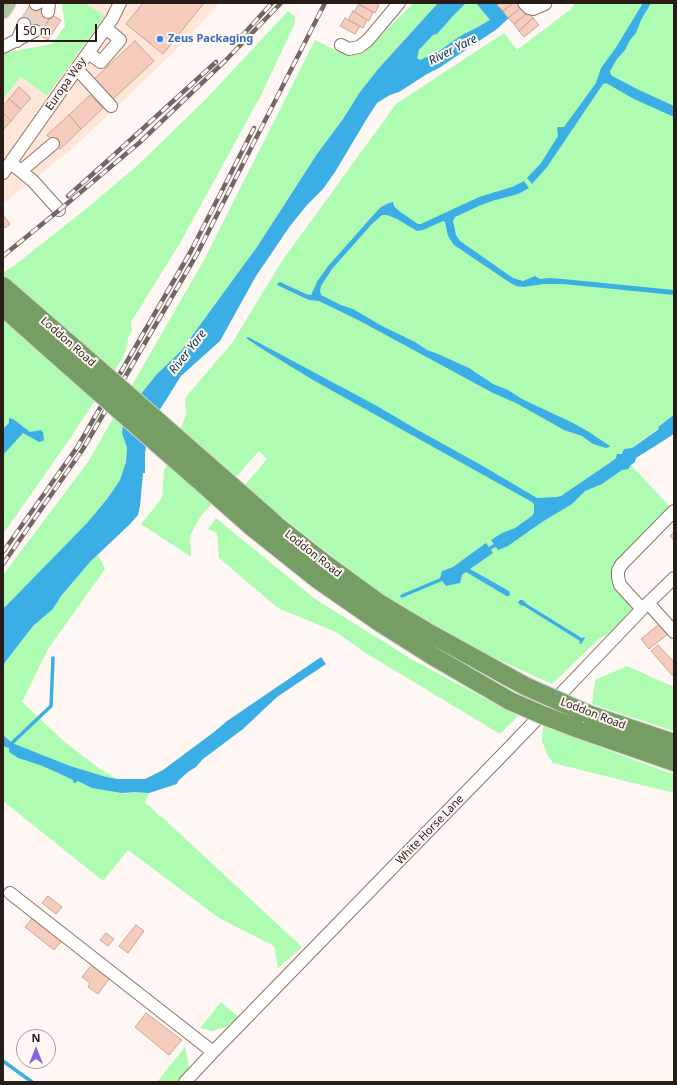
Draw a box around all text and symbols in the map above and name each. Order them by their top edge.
scale bar [18,16,99,42]
text: 50 m [23,22,51,39]
place label: Zeus Packaging [168,32,253,46]
water label: River Yare [426,32,480,68]
marker: Zeus Packaging [155,34,165,44]
street label: Europa Way [43,55,89,113]
street label: Loddon Road [38,314,98,370]
water label: River Yare [166,327,210,377]
street label: Loddon Road [282,528,344,580]
street label: Loddon Road [559,696,627,732]
street label: White Horse Lane [393,792,467,868]
north arrow [16,1029,56,1069]
text: N [32,1030,40,1045]

